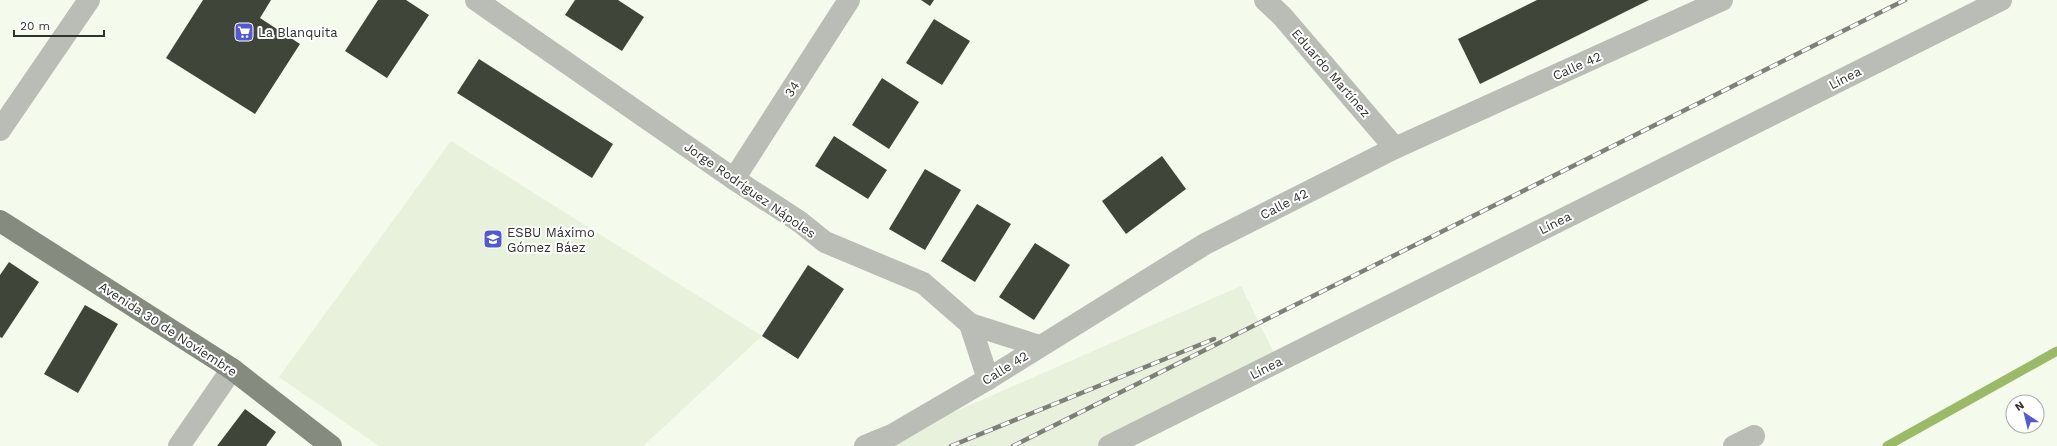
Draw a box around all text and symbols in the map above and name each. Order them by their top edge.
scale bar [14,12,104,38]
text: 20 m [20,19,50,33]
supermarket icon: La Blanquita [233,21,255,43]
place label: La Blanquita [258,25,338,40]
street label: Eduardo Martínez [1289,26,1373,120]
street label: Calle 42 [1550,49,1604,83]
street label: Línea [1826,63,1864,92]
street label: 34 [781,78,803,100]
street label: Jorge Rodríguez Nápoles [681,139,819,241]
street label: Calle 42 [1258,186,1310,222]
street label: Línea [1536,208,1574,237]
place label: ESBU Máximo Gómez Báez [507,225,595,255]
school or university icon: ESBU Máximo Gómez Báez [482,228,504,250]
street label: Avenida 30 de Noviembre [96,279,240,379]
street label: Calle 42 [979,348,1031,388]
street label: Línea [1247,353,1285,382]
north arrow [2005,394,2045,434]
text: N [2012,399,2027,414]

